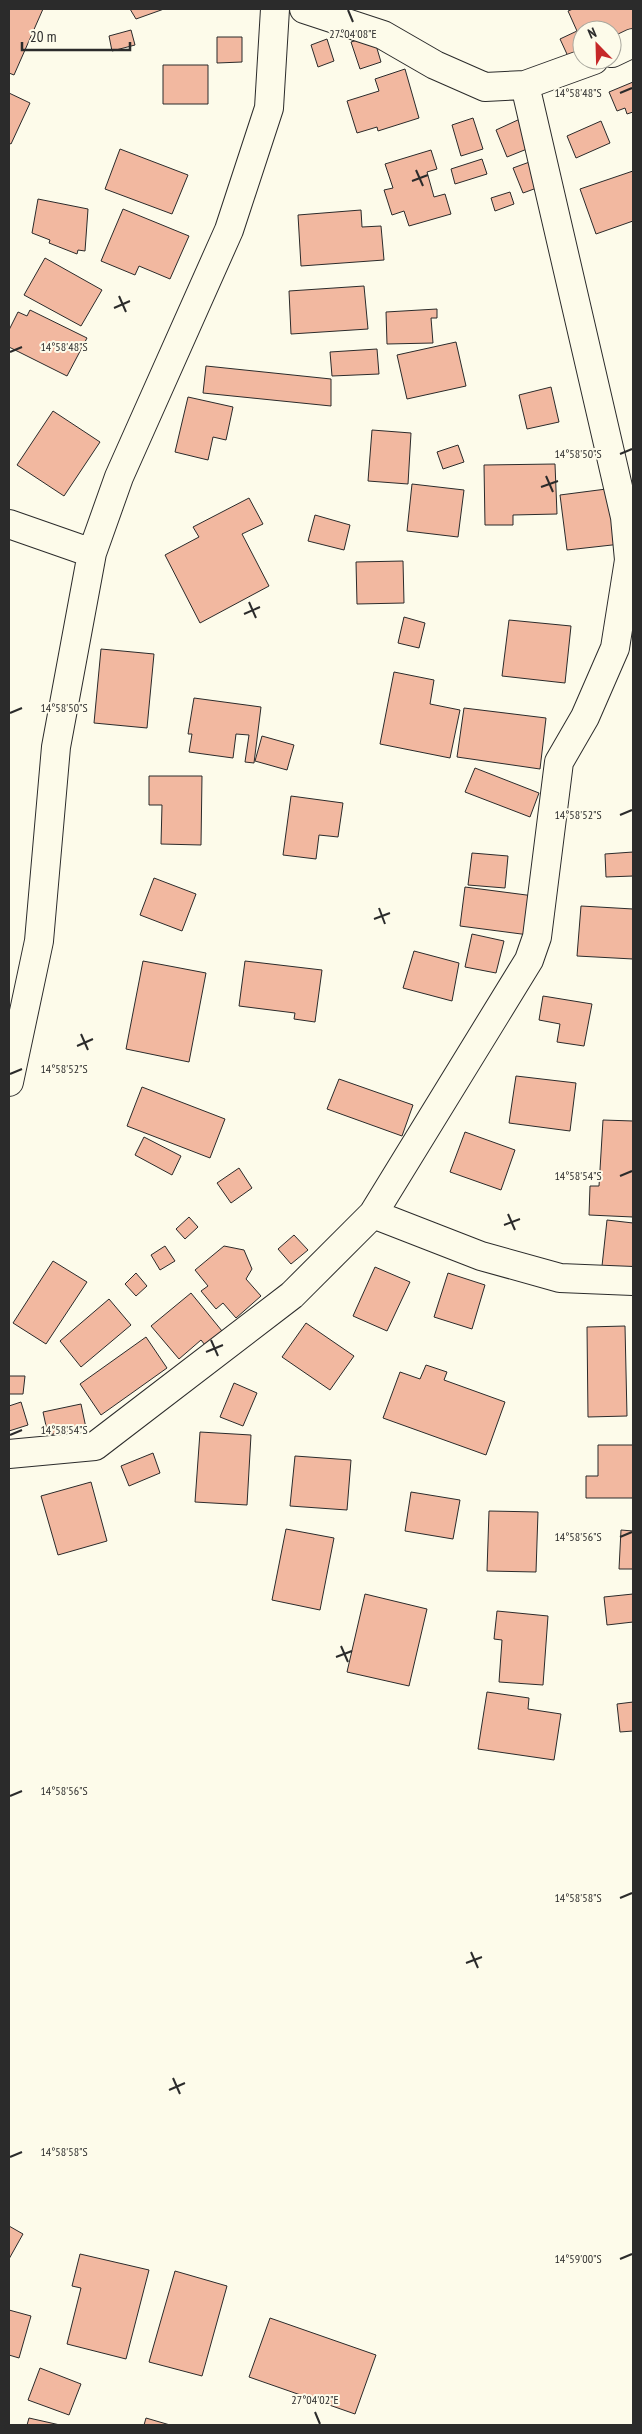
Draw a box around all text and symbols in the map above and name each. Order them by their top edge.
scale bar [22,20,130,52]
north arrow [572,20,622,70]
text: N [585,23,599,43]
text: 27°04'08"E [329,26,377,41]
text: 20 m [30,27,56,46]
text: 14°58'48"S [554,85,602,100]
text: 14°58'48"S [40,339,88,354]
text: 14°58'50"S [554,446,602,461]
text: 14°58'50"S [40,700,88,715]
text: 14°58'52"S [554,807,602,822]
text: 14°58'52"S [40,1061,88,1076]
text: 14°58'54"S [554,1168,602,1183]
text: 14°58'54"S [40,1422,88,1437]
text: 14°58'56"S [554,1529,602,1544]
text: 14°58'56"S [40,1783,88,1798]
text: 14°58'58"S [554,1890,602,1905]
text: 14°58'58"S [40,2144,88,2159]
text: 14°59'00"S [554,2251,602,2266]
text: 27°04'02"E [291,2392,339,2407]

